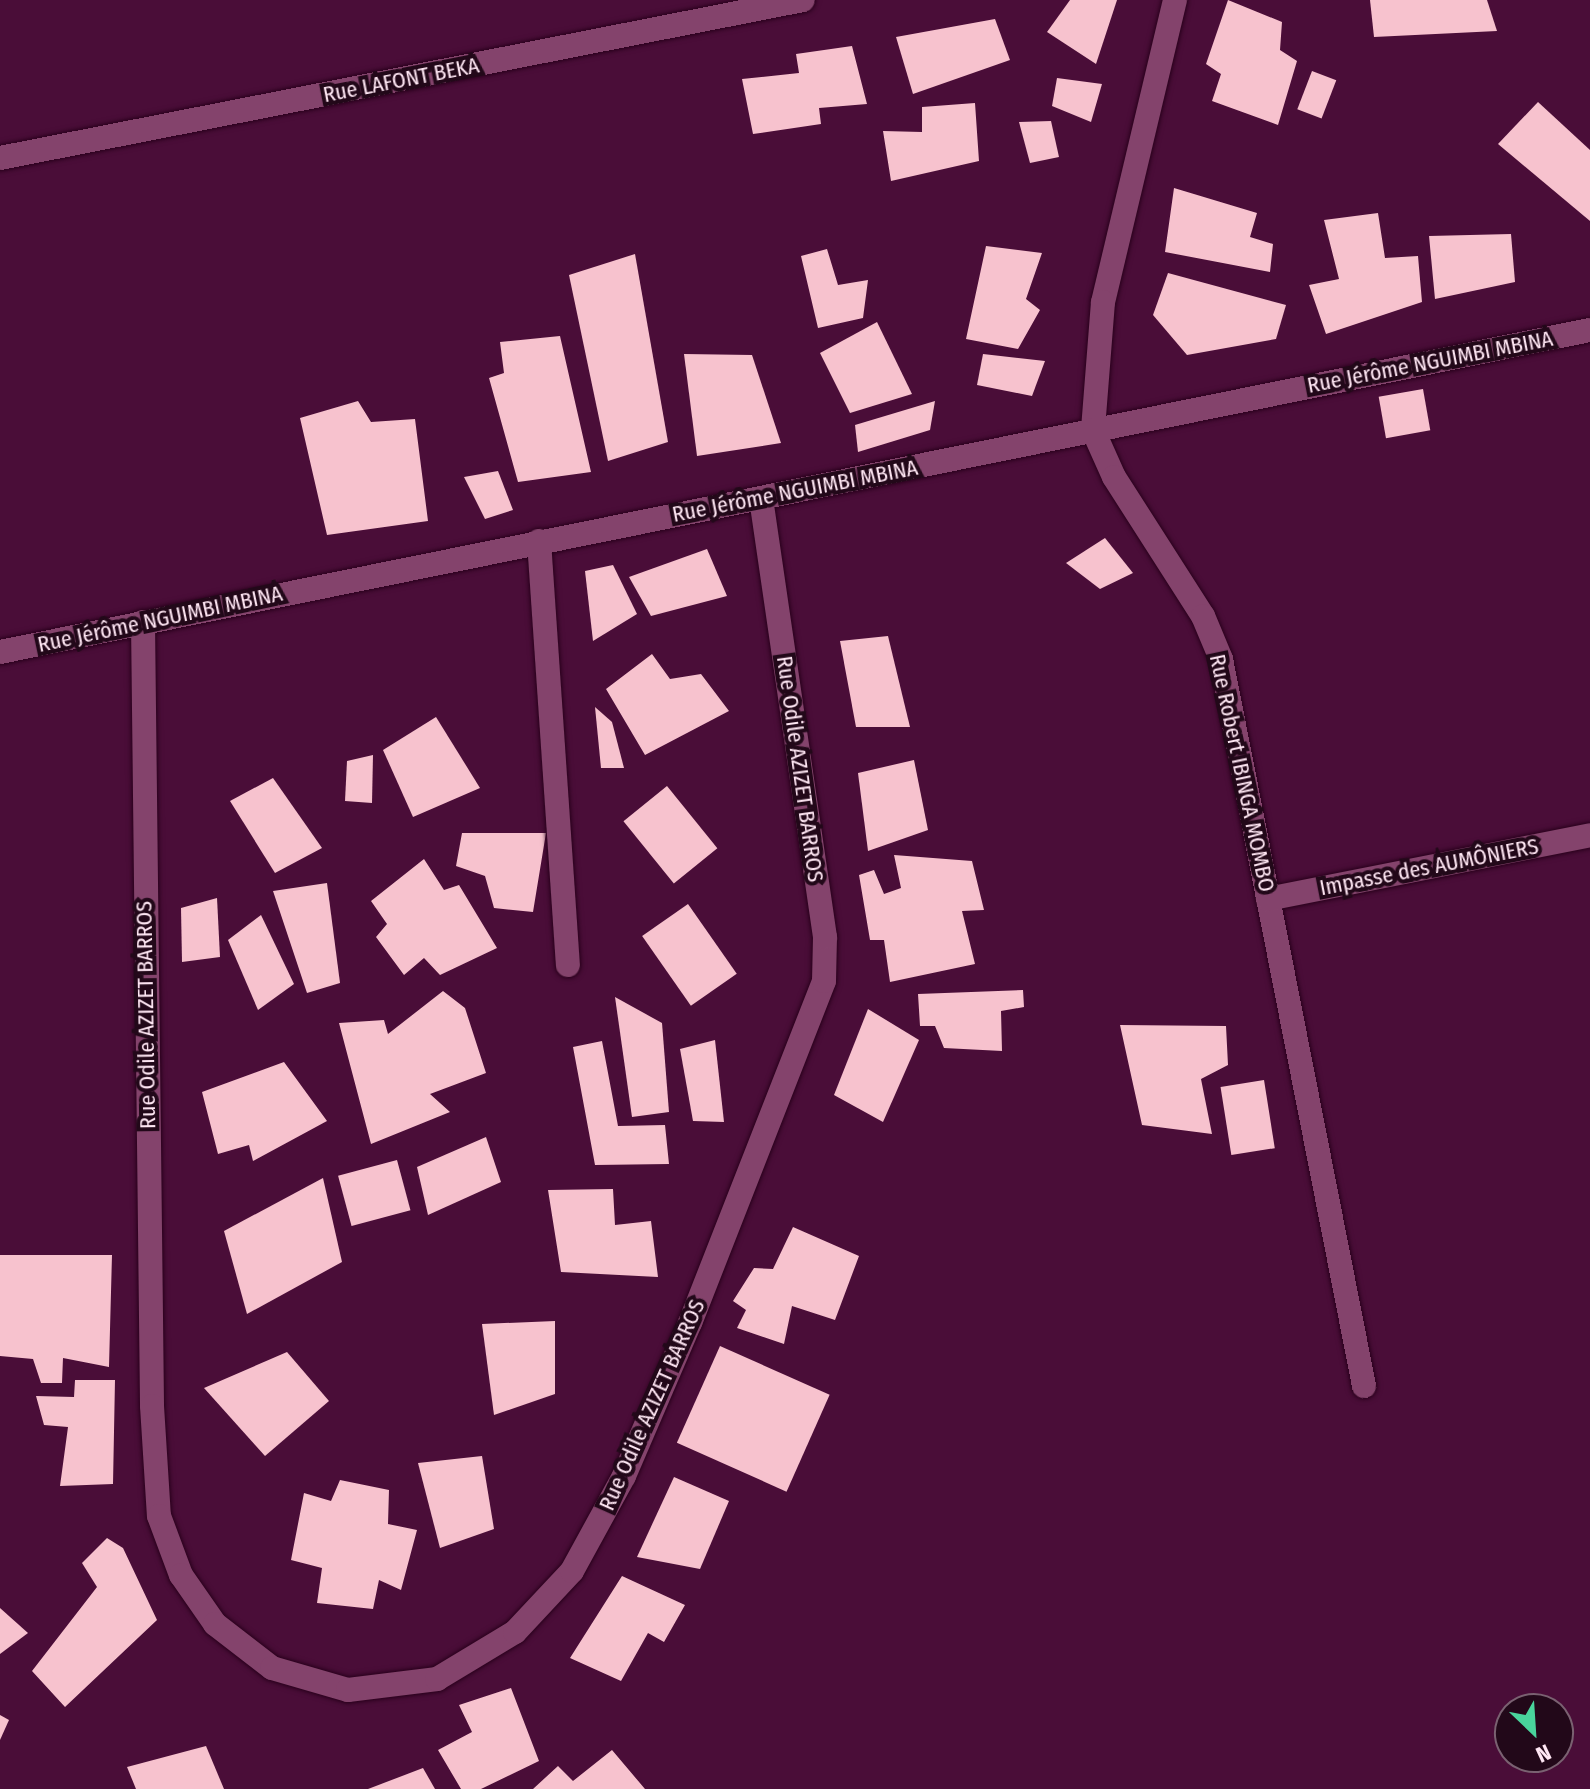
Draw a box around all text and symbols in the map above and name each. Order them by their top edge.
street label: Rue LAFONT BEKA [321,52,481,108]
street label: Rue Jérôme NGUIMBI MBINA [1305,325,1555,399]
street label: Rue Jérôme NGUIMBI MBINA [670,454,920,528]
street label: Rue Jérôme NGUIMBI MBINA [35,580,285,658]
street label: Rue Robert IBINGA MOMBO [1204,652,1280,894]
street label: Rue Odile AZIZET BARROS [771,654,829,884]
street label: Impasse des AUMÔNIERS [1317,833,1541,901]
street label: Rue Odile AZIZET BARROS [131,901,161,1129]
street label: Rue Odile AZIZET BARROS [594,1295,710,1515]
north arrow [1494,1693,1574,1773]
text: N [1532,1738,1555,1768]

